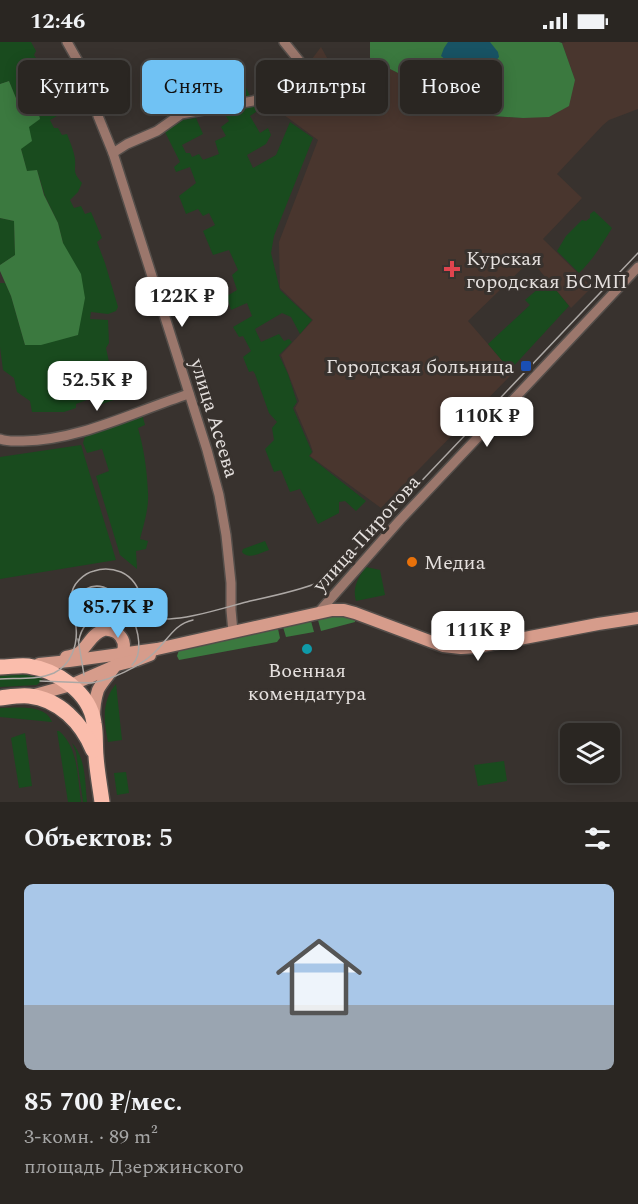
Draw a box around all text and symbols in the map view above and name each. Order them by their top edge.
text: 12:46 [30,5,85,38]
chip: Купить [18,60,130,114]
chip: Снять [142,60,244,114]
chip: Фильтры [256,60,388,114]
chip: Новое [400,60,502,114]
place label: Курская городская БСМП [466,244,628,297]
marker: Курская городская БСМП [443,260,461,278]
pin: 122K ₽ [133,277,231,328]
text: 122K ₽ [149,281,215,311]
place label: Городская больница [326,352,514,382]
street label: улица Асеева [181,354,246,482]
marker: Городская больница [519,359,533,373]
pin: 52.5K ₽ [42,361,152,412]
text: 52.5K ₽ [62,365,132,395]
pin: 110K ₽ [438,397,536,448]
text: 110K ₽ [454,401,520,431]
street label: улица Пирогова [305,468,428,600]
place label: Медиа [424,548,486,578]
marker: Медиа [405,555,419,569]
pin: 85.7K ₽ [63,588,173,639]
text: 85.7K ₽ [83,592,153,622]
pin: 111K ₽ [429,611,527,662]
text: 111K ₽ [445,615,511,645]
marker: Военная комендатура [300,642,314,656]
place label: Военная комендатура [248,656,366,709]
map controls [560,723,620,783]
button: layers [560,723,620,783]
text: Объектов: 5 [24,818,173,858]
icon: filters [581,822,614,855]
icon: home [265,923,373,1031]
text: 85 700 ₽/мес. [24,1082,183,1122]
text: 3-комн. · 89 m² [24,1122,158,1152]
text: площадь Дзержинского [24,1152,244,1182]

